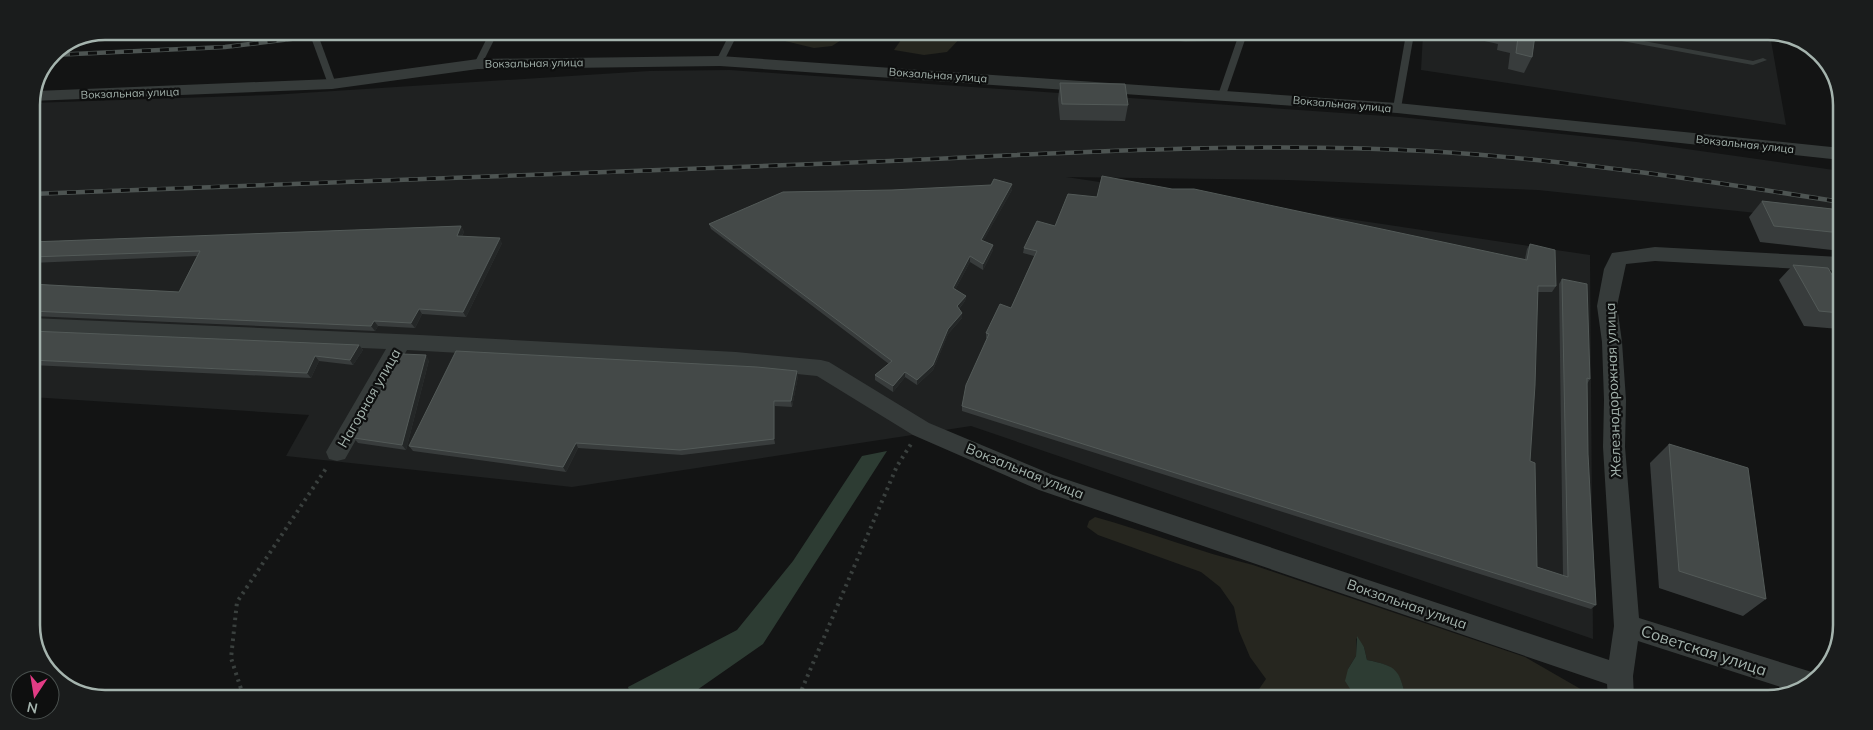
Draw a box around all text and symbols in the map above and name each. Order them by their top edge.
street label: Вокзальная улица [484,55,584,71]
street label: Вокзальная улица [888,65,988,85]
street label: Вокзальная улица [80,84,180,102]
street label: Вокзальная улица [1292,93,1392,115]
street label: Вокзальная улица [1695,132,1795,156]
street label: Железнодорожная улица [1601,302,1625,478]
street label: Нагорная улица [333,345,405,451]
street label: Вокзальная улица [963,439,1087,503]
street label: Вокзальная улица [1345,575,1469,633]
street label: Советская улица [1639,620,1769,680]
north arrow [10,670,60,720]
text: N [25,698,39,718]

